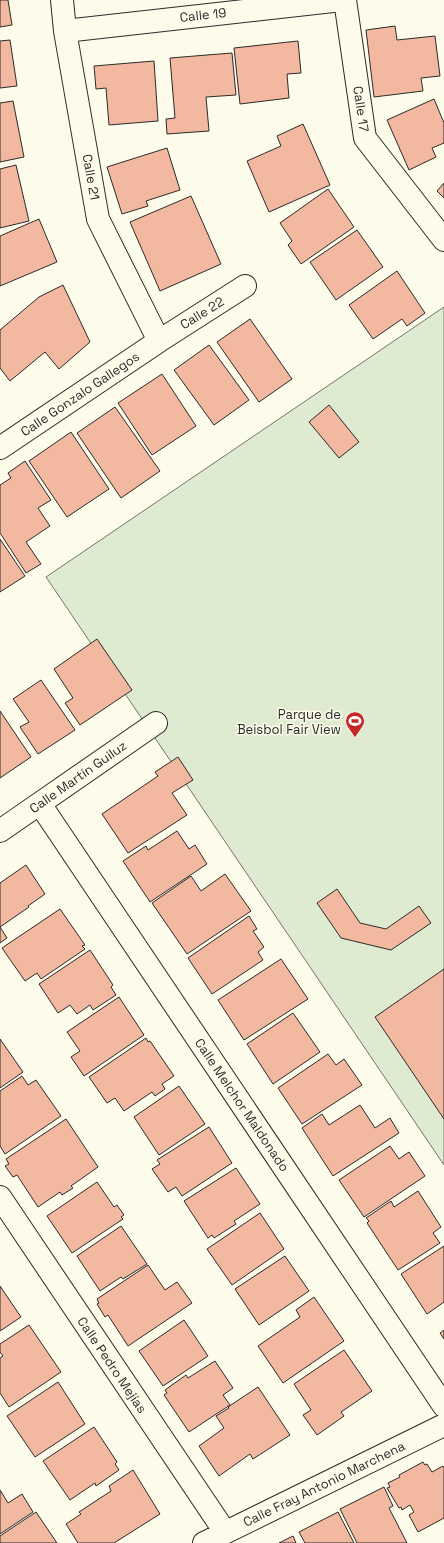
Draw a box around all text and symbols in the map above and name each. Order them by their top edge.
street label: Calle 19 [179,4,227,26]
street label: Calle 17 [349,85,373,133]
street label: Calle 21 [79,153,103,201]
street label: Calle 22 [177,293,227,333]
street label: Calle Gonzalo Gallegos [17,348,143,440]
place label: Parque de Beisbol Fair View [237,706,341,738]
sports icon: Parque de Beisbol Fair View [344,710,366,738]
street label: Calle Martín Guiluz [26,737,130,817]
street label: Calle Melchor Maldonado [191,1035,293,1175]
street label: Calle Pedro Mejías [73,1314,151,1417]
street label: Calle Fray Antonio Marchena [240,1437,408,1531]

